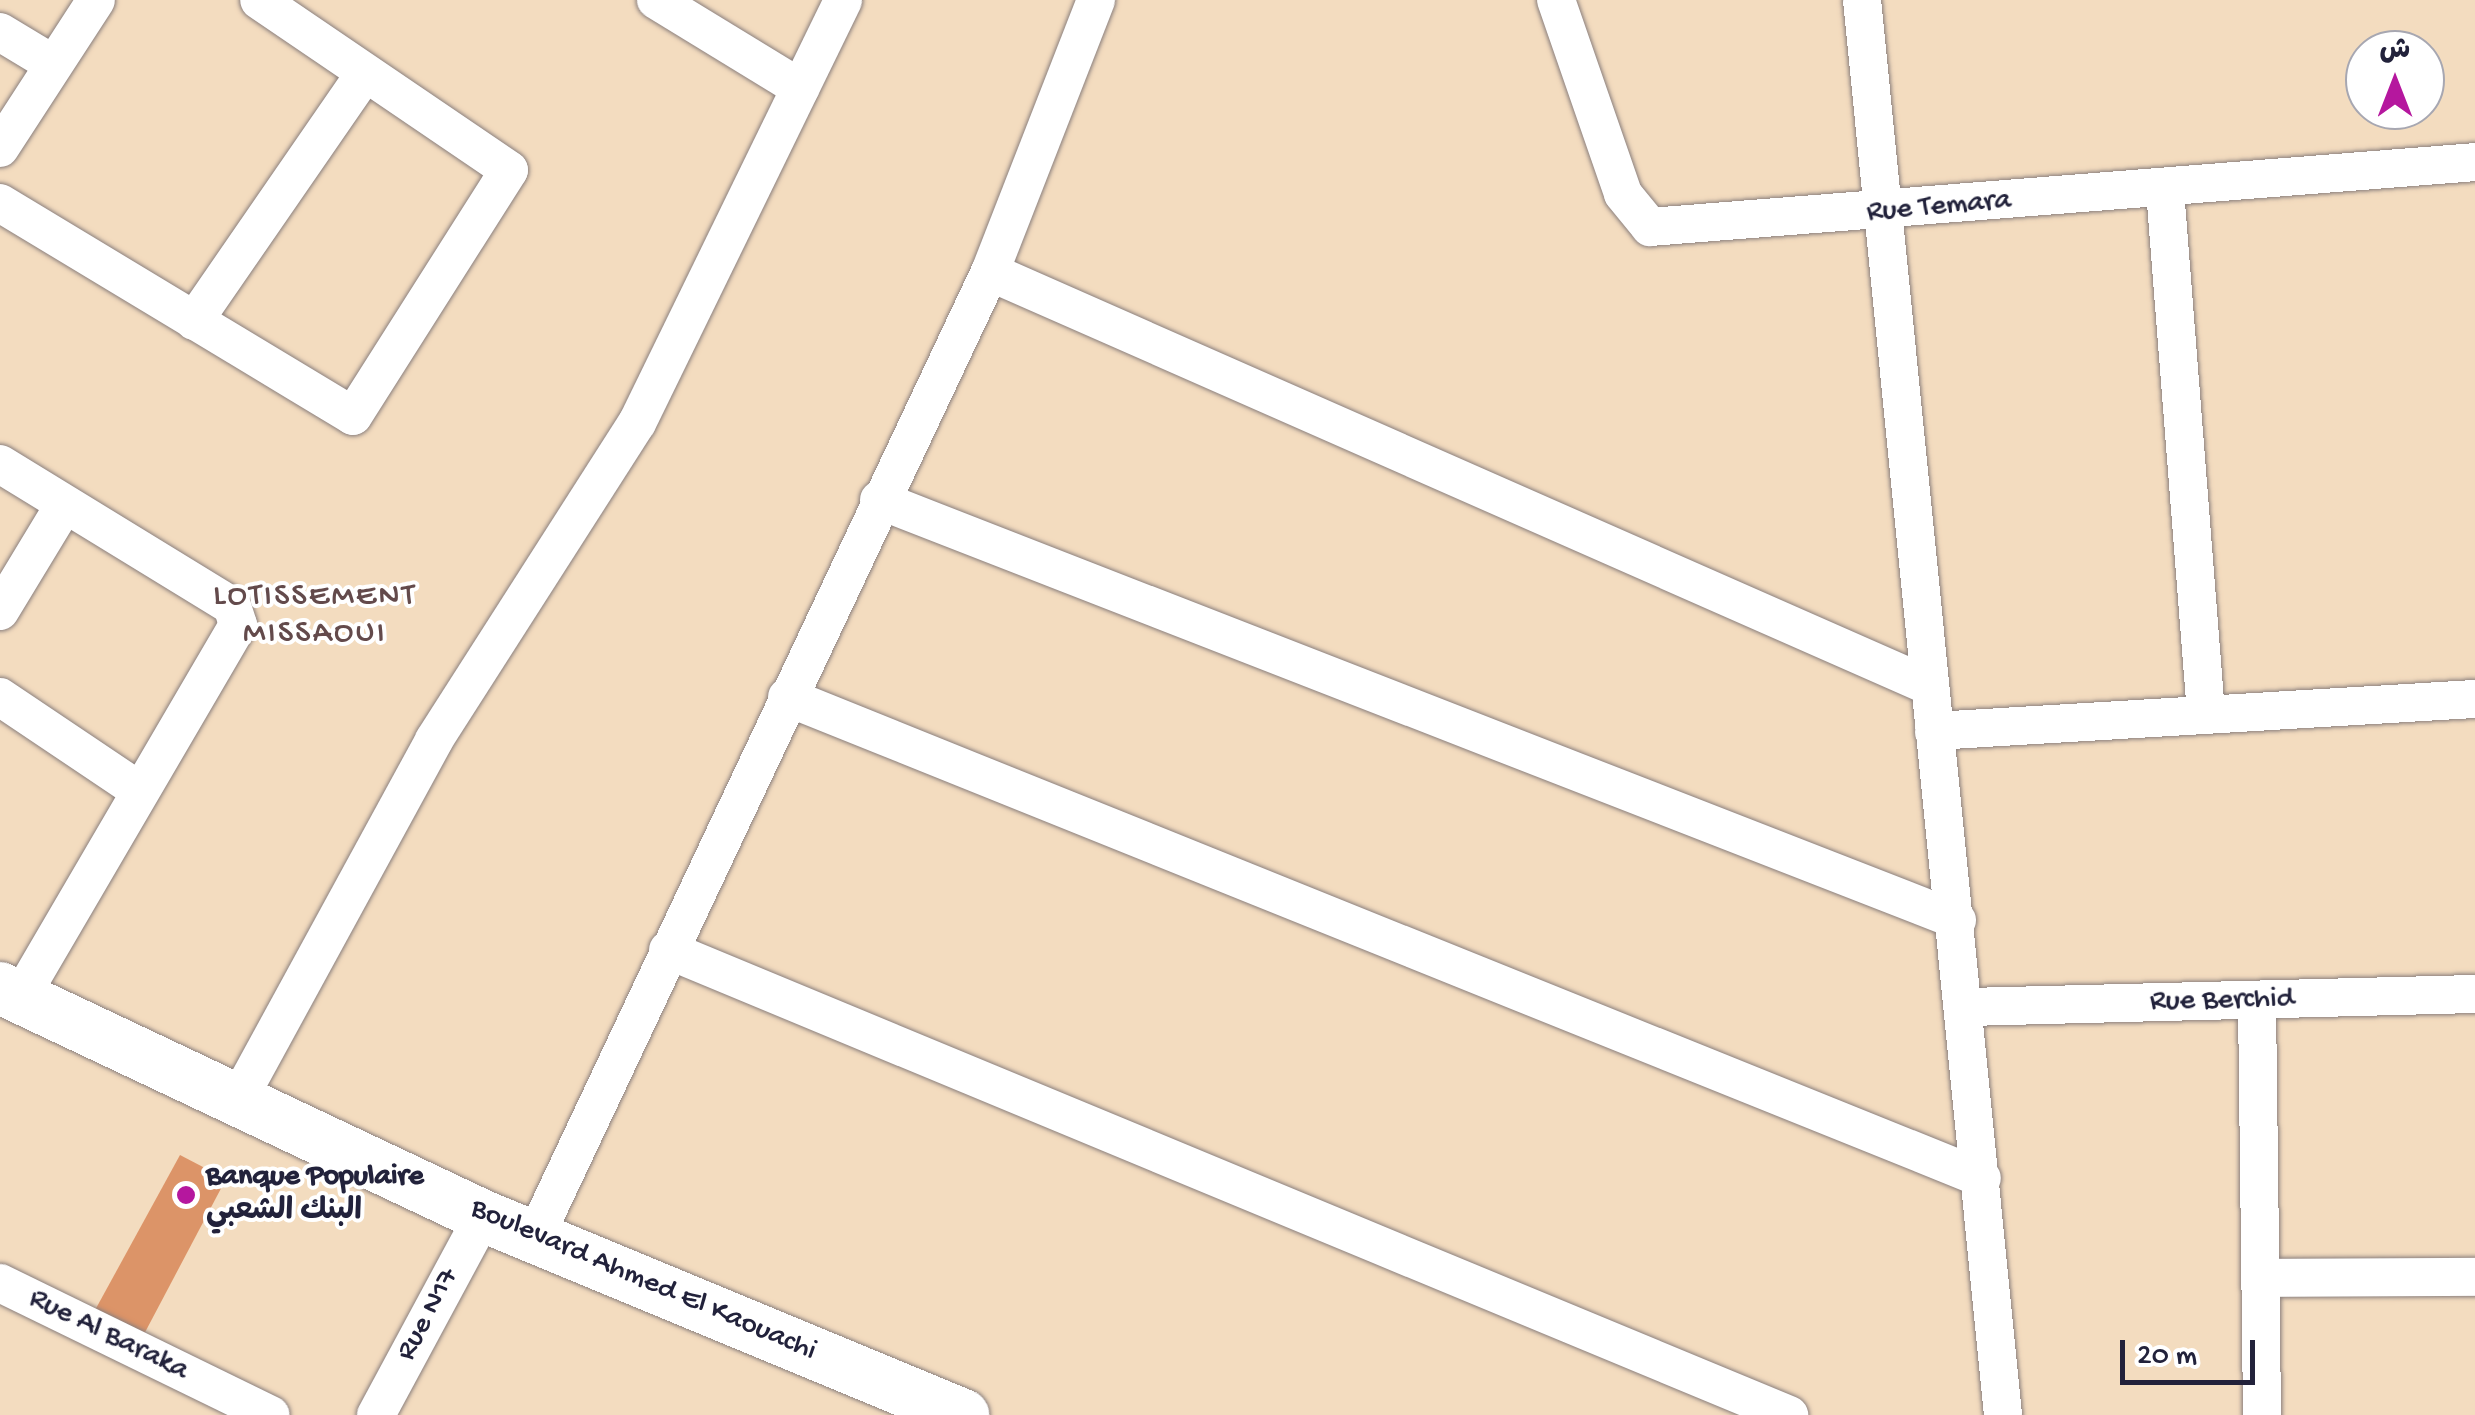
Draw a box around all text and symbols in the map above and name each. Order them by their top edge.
north arrow [2345,30,2445,130]
text: ش [2380,35,2410,68]
street label: Rue Temara [1865,184,2013,232]
district label: LOTISSEMENT MISSAOUI [213,579,417,654]
street label: Rue Berchid [2150,983,2294,1021]
place label: Banque Populaire البنك الشعبي [206,1160,424,1230]
marker: Banque Populaire البنك الشعبي [175,1184,197,1206]
street label: Boulevard Ahmed El Kaouachi [465,1192,821,1370]
street label: Rue N17 [390,1263,468,1367]
street label: Rue Al Baraka [22,1282,194,1390]
scale bar [2125,1320,2260,1382]
text: 20 m [2137,1340,2197,1375]

